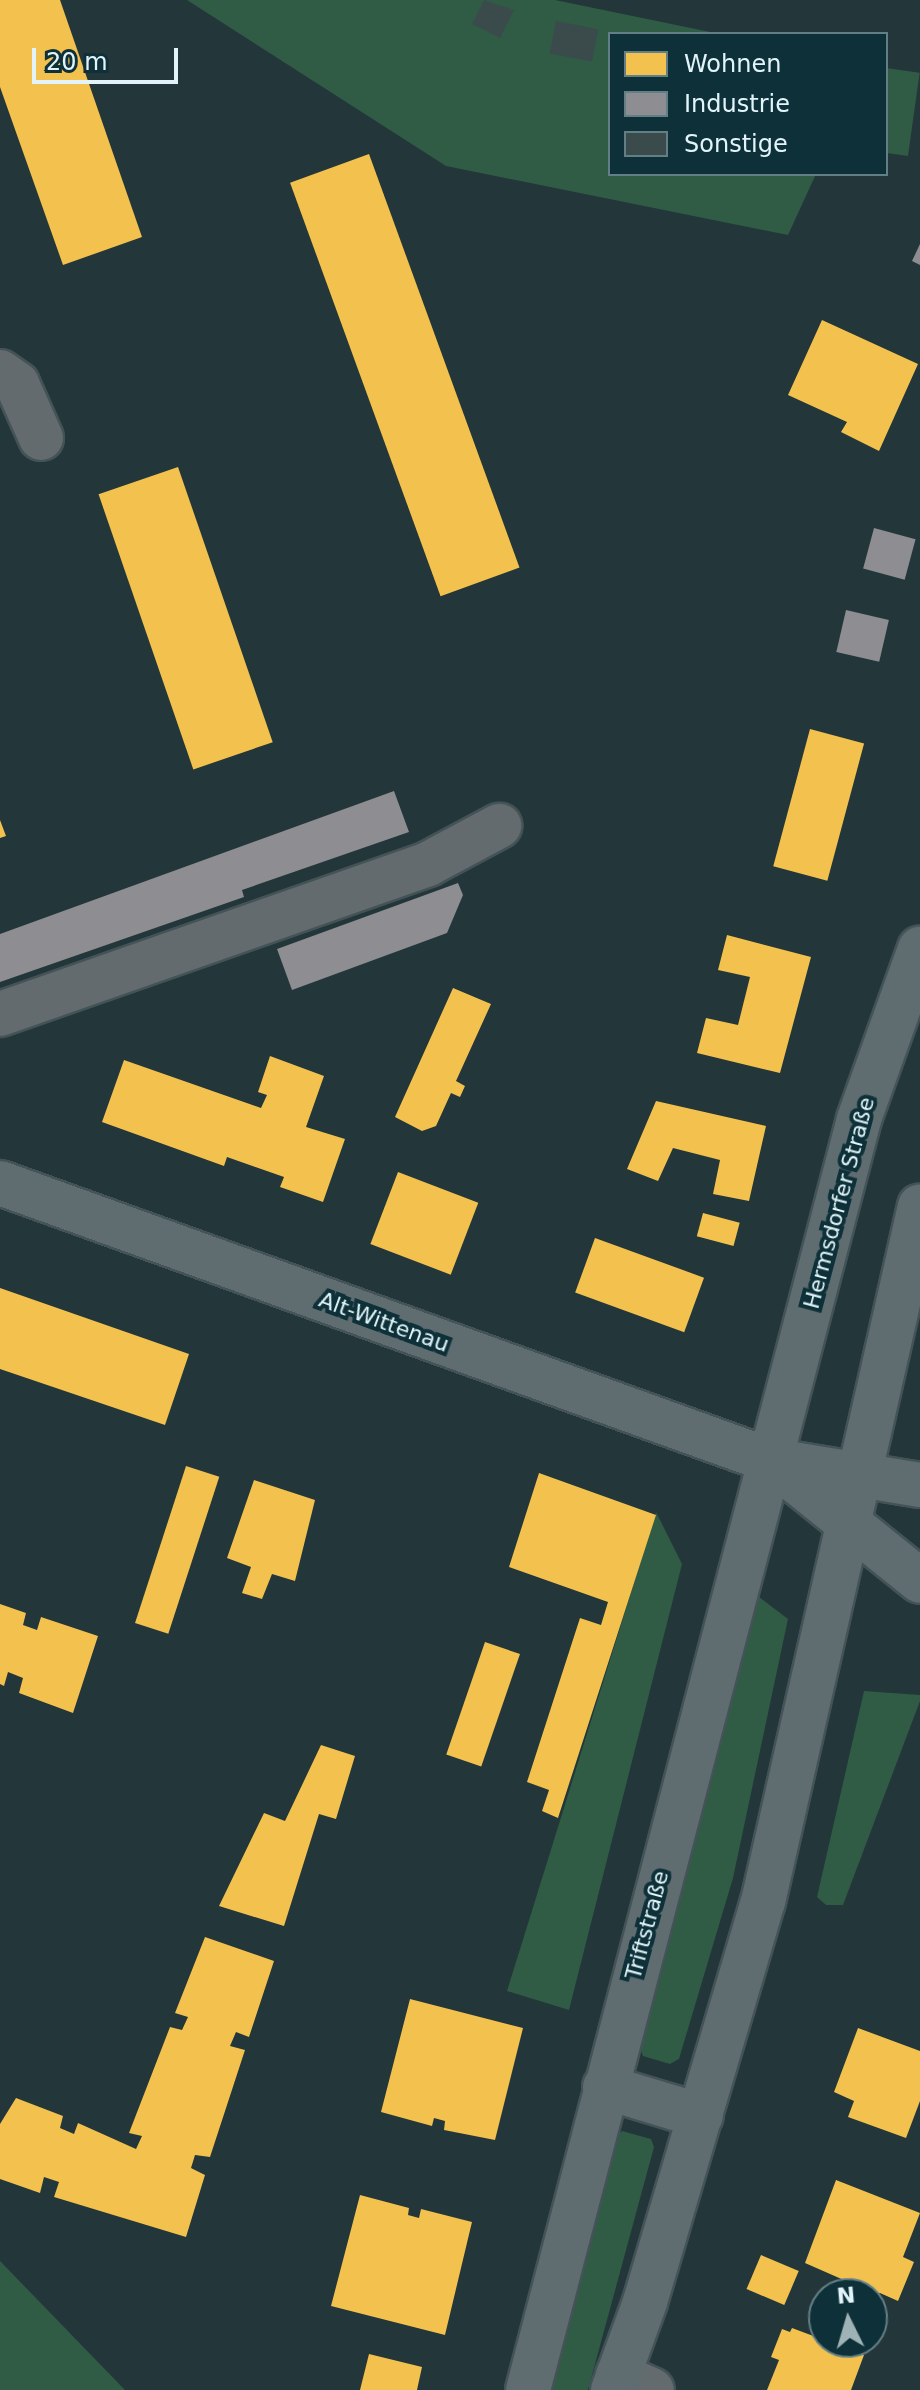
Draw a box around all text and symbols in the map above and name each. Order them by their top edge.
scale bar [36,32,182,82]
legend [608,32,888,176]
text: 20 m [46,48,108,76]
text: Wohnen [684,50,781,78]
text: Industrie [684,90,790,118]
text: Sonstige [684,130,788,158]
street label: Hermsdorfer Straße [798,1094,880,1312]
street label: Alt-Wittenau [315,1286,453,1358]
street label: Triftstraße [620,1868,674,1982]
north arrow [808,2278,888,2358]
text: N [836,2282,856,2309]

